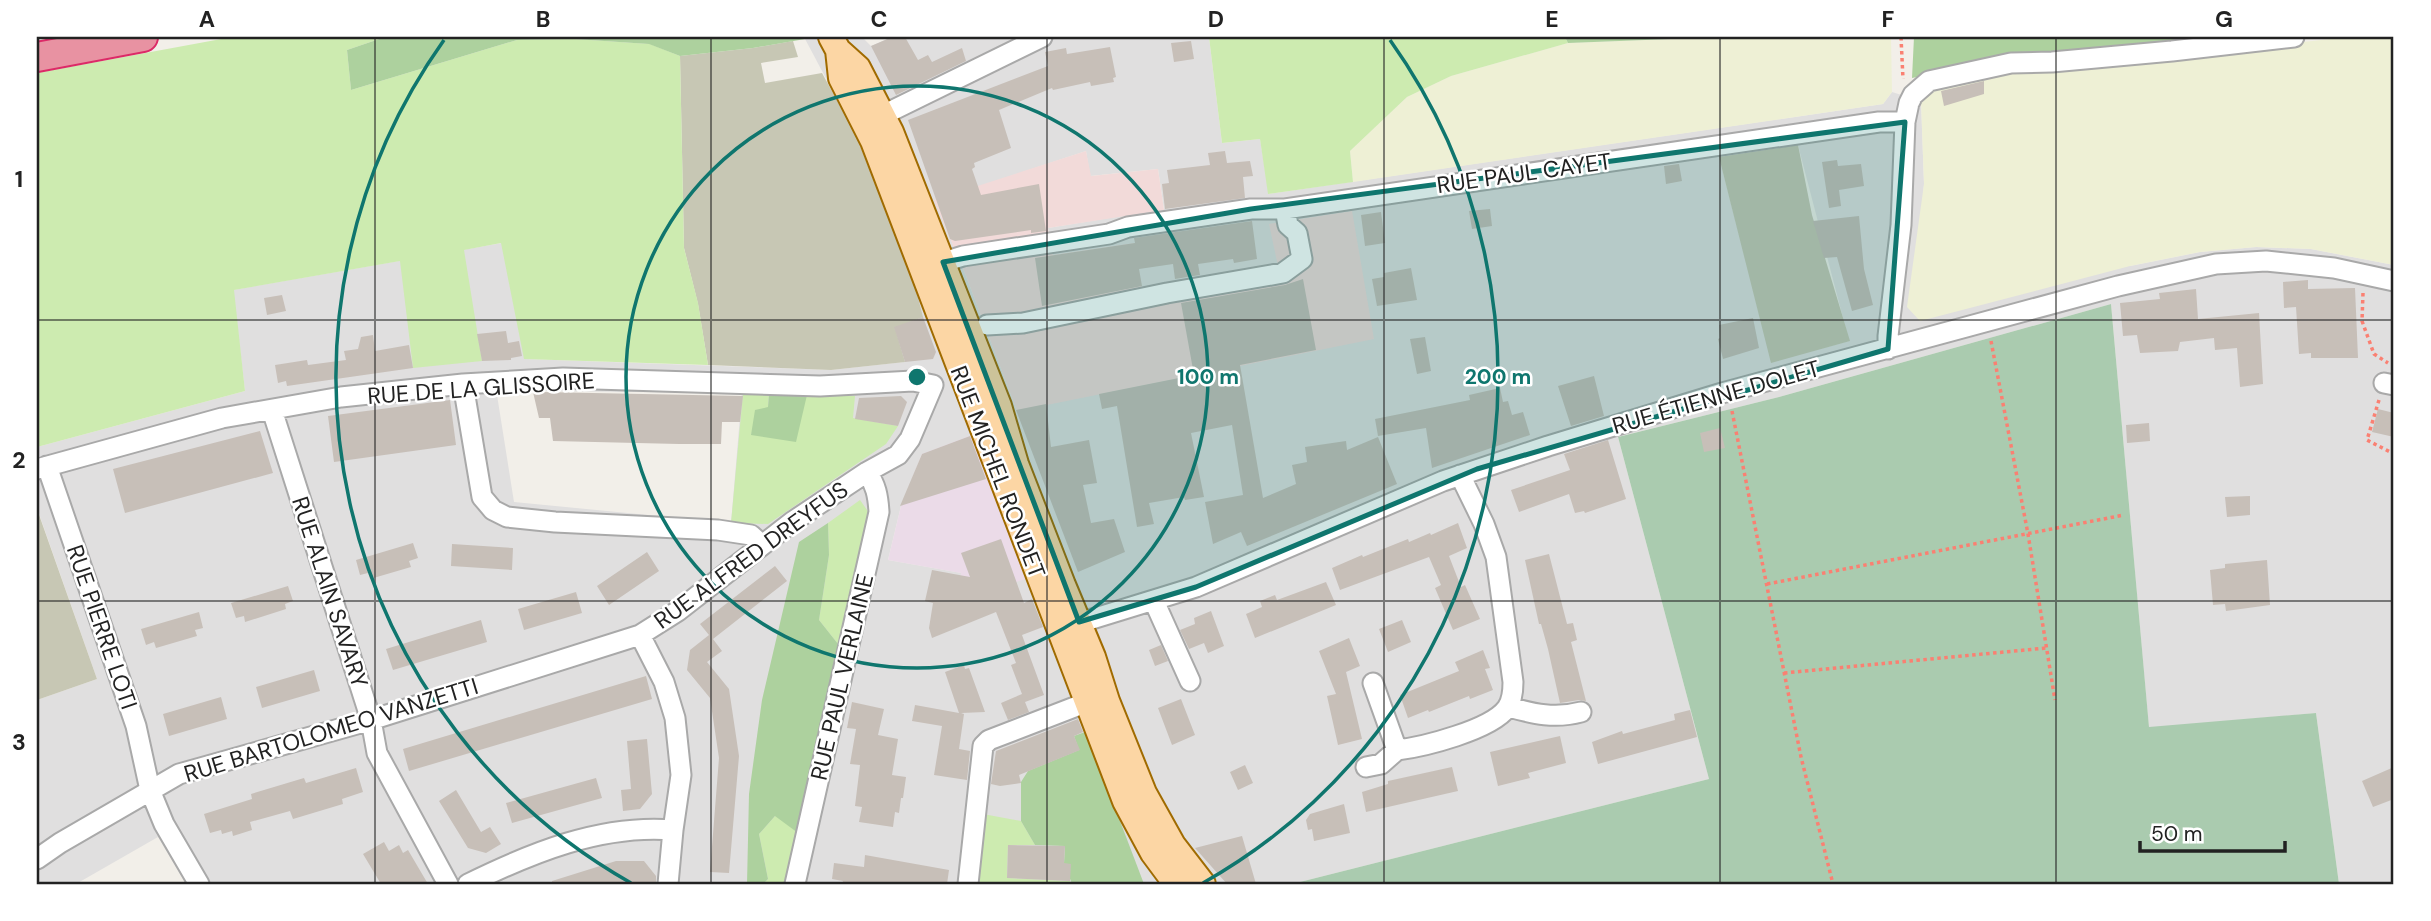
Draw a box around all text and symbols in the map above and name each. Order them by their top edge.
text: A [199,4,215,34]
text: B [536,4,550,34]
text: C [871,4,887,34]
text: D [1208,4,1224,34]
text: E [1545,4,1559,34]
text: F [1882,4,1895,34]
text: G [2215,4,2233,34]
street label: RUE PAUL CAYET [1435,146,1613,200]
text: 1 [15,164,23,194]
street label: RUE ÉTIENNE DOLET [1609,353,1823,441]
street label: RUE MICHEL RONDET [944,362,1052,583]
text: 100 m [1177,363,1239,391]
text: 200 m [1465,363,1531,391]
street label: RUE DE LA GLISSOIRE [366,365,596,411]
centre of rings [905,365,929,389]
text: 2 [12,445,26,475]
street label: RUE ALFRED DREYFUS [648,474,854,636]
street label: RUE ALAIN SAVARY [285,493,375,691]
street label: RUE PIERRE LOTI [60,541,144,713]
street label: RUE PAUL VERLAINE [804,571,880,783]
street label: RUE BARTOLOMEO VANZETTI [180,671,482,789]
text: 3 [12,727,26,757]
scale bar [2140,809,2286,853]
text: 50 m [2151,820,2202,848]

